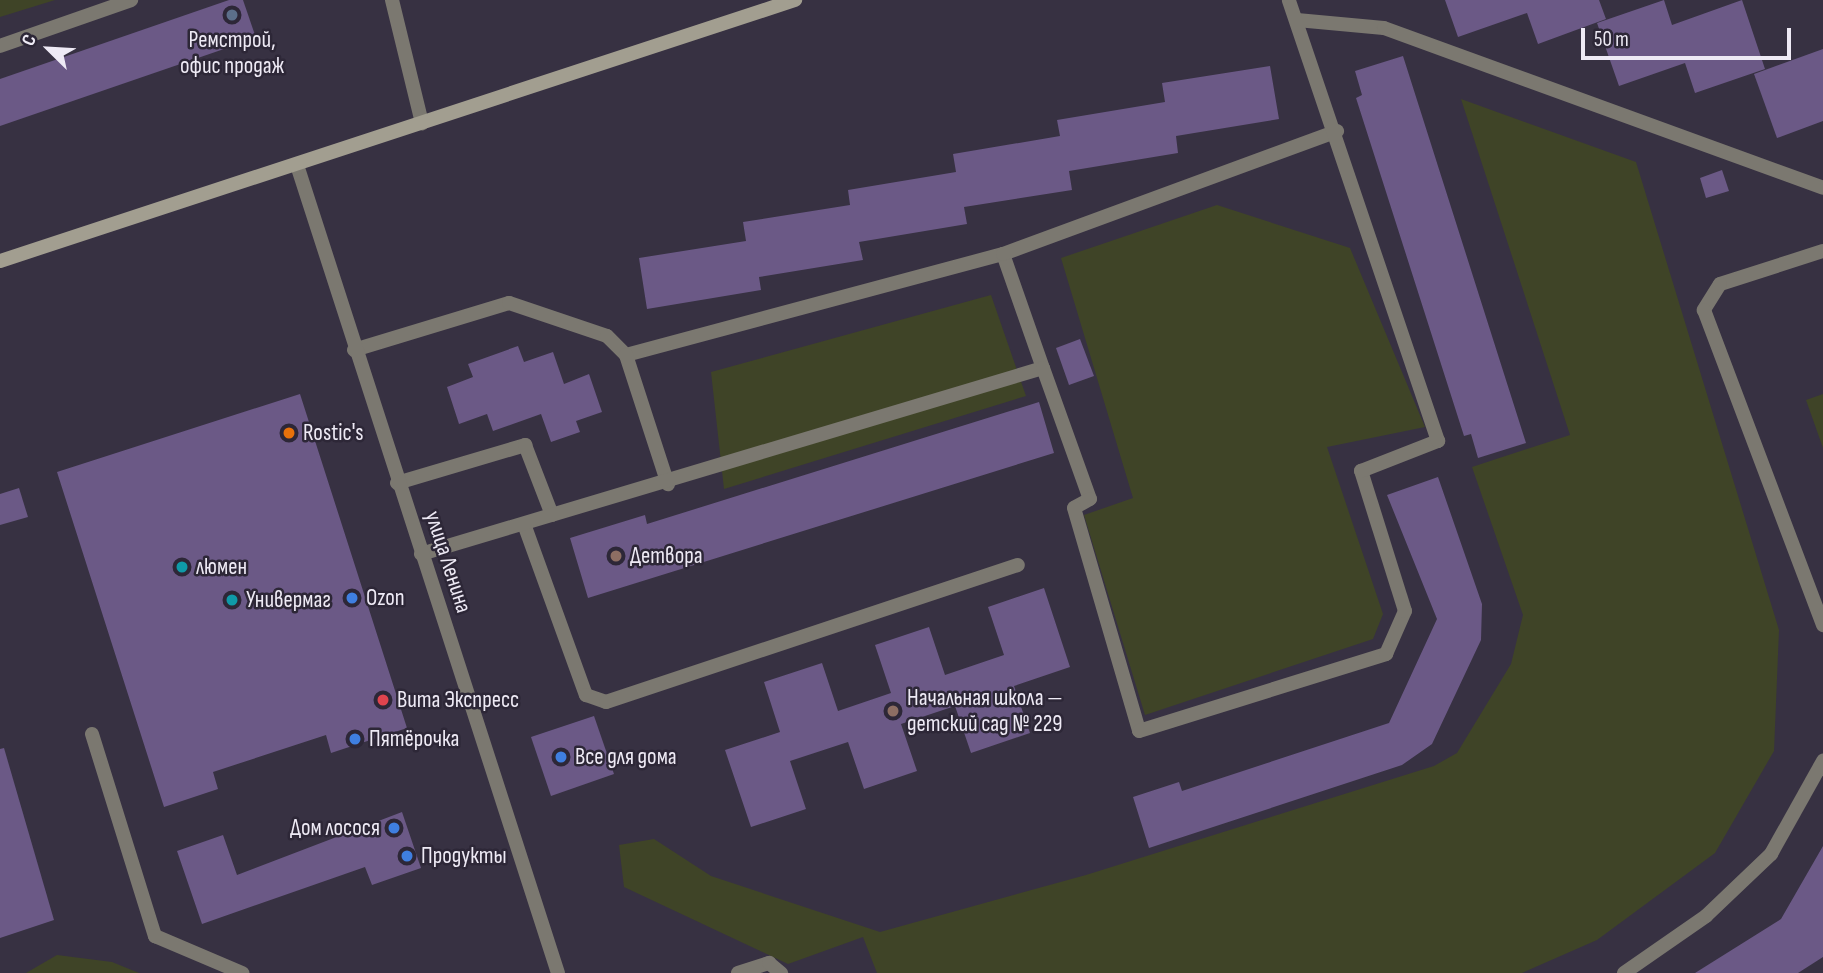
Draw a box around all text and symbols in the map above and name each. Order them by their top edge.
marker: Ремстрой, офис продаж [224,7,240,23]
north arrow [14,14,84,84]
scale bar [1585,14,1795,58]
place label: Ремстрой, офис продаж [180,26,284,80]
text: 50 m [1594,27,1629,52]
text: С [17,31,42,49]
place label: Rostiс's [303,419,364,447]
marker: Rostiс's [281,425,297,441]
street label: улица Ленина [419,508,477,616]
place label: Детвора [630,542,703,570]
marker: Детвора [608,548,624,564]
place label: люмен [196,553,247,581]
marker: люмен [174,559,190,575]
place label: Ozon [366,584,405,612]
place label: Универмаг [246,586,331,614]
marker: Ozon [344,590,360,606]
marker: Универмаг [224,592,240,608]
place label: Начальная школа — детский сад № 229 [907,684,1062,738]
place label: Вита Экспресс [397,686,519,714]
marker: Вита Экспресс [375,692,391,708]
marker: Начальная школа — детский сад № 229 [885,703,901,719]
place label: Пятёрочка [369,725,459,753]
marker: Пятёрочка [347,731,363,747]
place label: Все для дома [575,743,677,771]
marker: Все для дома [553,749,569,765]
place label: Дом лосося [290,814,380,842]
marker: Дом лосося [386,820,402,836]
place label: Продукты [421,842,507,870]
marker: Продукты [399,848,415,864]

